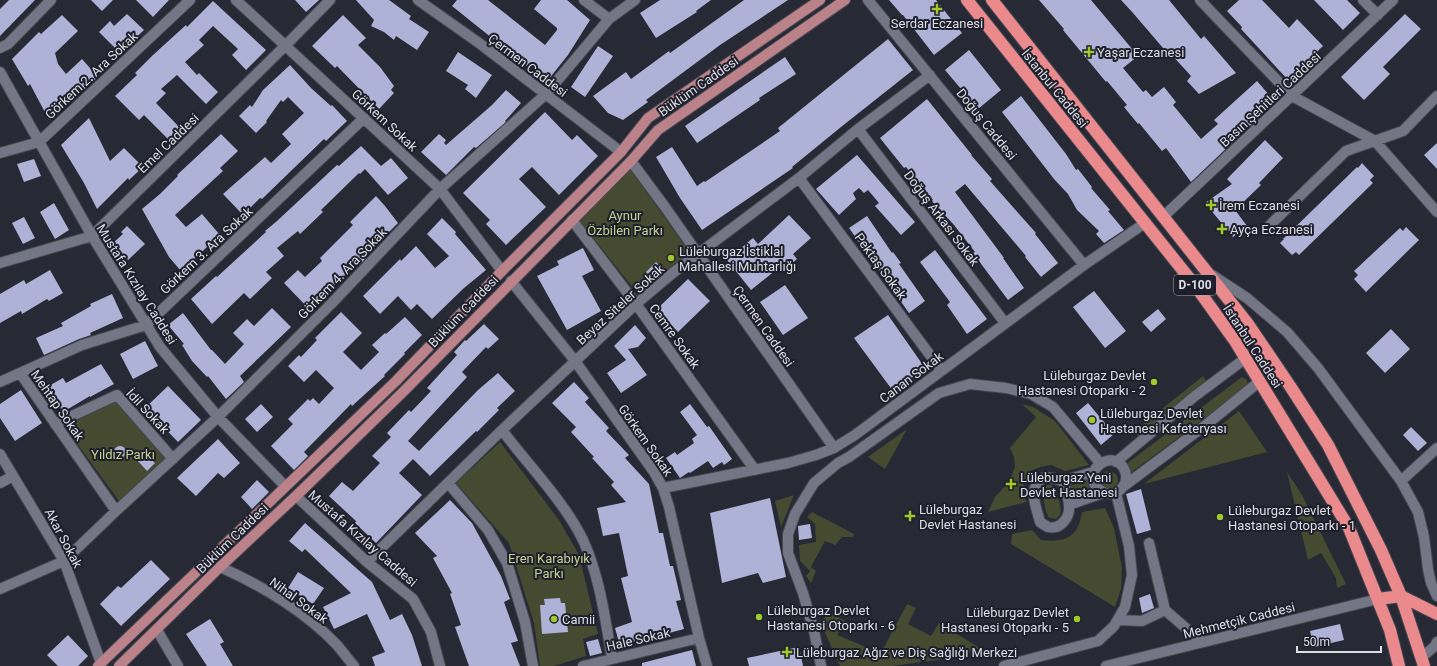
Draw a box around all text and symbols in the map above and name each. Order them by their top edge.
marker: Serdar Eczanesi [932,4,942,14]
place label: Serdar Eczanesi [891,16,983,31]
street label: Görkem 2. Ara Sokak [42,28,141,122]
street label: Çermen Caddesi [485,31,570,100]
place label: Yaşar Eczanesi [1097,45,1184,60]
street label: İstanbul Caddesi [1018,46,1091,131]
marker: Yaşar Eczanesi [1084,47,1094,57]
street label: Basın Şehitleri Caddesi [1217,49,1324,150]
street label: Büklüm Caddesi [656,53,741,119]
street label: Görkem Sokak [349,86,421,155]
street label: Doğuş Caddesi [953,86,1020,163]
street label: Emel Caddesi [135,111,202,176]
street label: Doğuş Arkası Sokak [901,168,983,269]
place label: İrem Eczanesi [1219,198,1300,213]
marker: İrem Eczanesi [1206,200,1216,210]
street label: Görkem 3. Ara Sokak [157,203,256,297]
park label: Aynur Özbilen Parkı [587,208,663,238]
street label: Mustafa Kızılay Caddesi [93,221,180,347]
place label: Ayça Eczanesi [1230,222,1313,237]
street label: Görkem 4. Ara Sokak [295,224,390,322]
marker: Ayça Eczanesi [1217,224,1227,234]
street label: Pektaş Sokak [852,230,910,303]
place label: Lüleburgaz İstiklal Mahallesi Muhtarlığı [679,244,796,274]
marker: Lüleburgaz İstiklal Mahallesi Muhtarlığı [666,253,676,263]
street label: Beyaz Siteler Sokak [573,261,668,348]
street label: Büklüm Caddesi [425,272,501,350]
road number: D-100 [1174,275,1216,295]
street label: Çermen Caddesi [730,283,797,370]
street label: Cemre Sokak [646,301,703,372]
street label: İstanbul Caddesi [1220,302,1285,391]
street label: Canan Sokak [877,348,946,406]
street label: Mehtap Sokak [28,367,88,444]
place label: Lüleburgaz Devlet Hastanesi Otoparkı - 2 [1018,368,1146,398]
marker: Lüleburgaz Devlet Hastanesi Otoparkı - 2 [1149,377,1159,387]
street label: İdil Sokak [123,386,172,437]
street label: Görkem Sokak [615,402,676,479]
place label: Lüleburgaz Devlet Hastanesi Kafeteryası [1100,406,1227,436]
marker: Lüleburgaz Devlet Hastanesi Kafeteryası [1087,415,1097,425]
park label: Yıldız Parkı [91,447,155,462]
place label: Lüleburgaz Yeni Devlet Hastanesi [1020,470,1118,500]
marker: Lüleburgaz Yeni Devlet Hastanesi [1005,478,1017,490]
street label: Mustafa Kızılay Caddesi [305,487,420,590]
street label: Büklüm Caddesi [193,500,271,576]
place label: Lüleburgaz Devlet Hastanesi [919,502,1017,532]
place label: Lüleburgaz Devlet Hastanesi Otoparkı - 1 [1228,503,1356,533]
street label: Akar Sokak [42,506,86,571]
marker: Lüleburgaz Devlet Hastanesi [904,510,916,522]
marker: Lüleburgaz Devlet Hastanesi Otoparkı - 1 [1215,512,1225,522]
park label: Eren Karabıyık Parkı [508,551,590,581]
street label: Nihal Sokak [267,574,331,627]
street label: Mehmetçik Caddesi [1182,599,1297,642]
place label: Lüleburgaz Devlet Hastanesi Otoparkı - 6 [767,603,895,633]
place label: Lüleburgaz Devlet Hastanesi Otoparkı - 5 [941,605,1069,635]
place label: Camii [562,612,595,627]
marker: Lüleburgaz Devlet Hastanesi Otoparkı - 6 [754,612,764,622]
marker: Camii [549,614,559,624]
marker: Lüleburgaz Devlet Hastanesi Otoparkı - 5 [1072,614,1082,624]
street label: Hale Sokak [605,625,672,654]
scale bar [1297,628,1381,654]
text: 50 m [1303,635,1330,649]
place label: Lüleburgaz Ağız ve Diş Sağlığı Merkezi [796,645,1017,660]
marker: Lüleburgaz Ağız ve Diş Sağlığı Merkezi [781,646,793,658]

